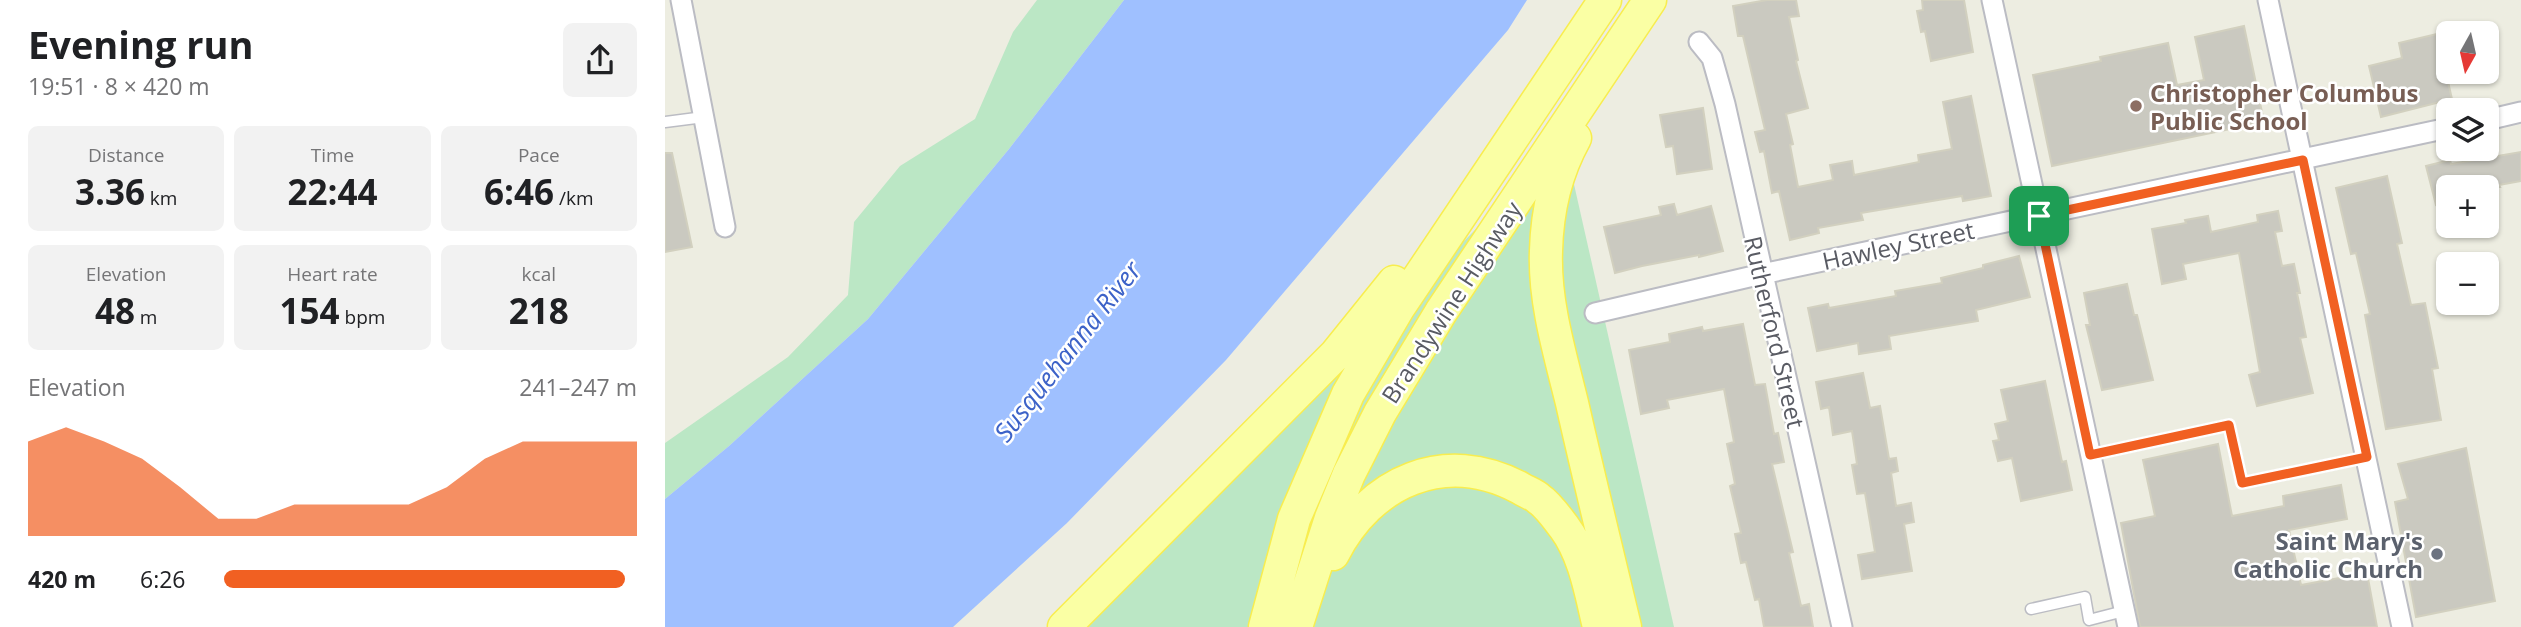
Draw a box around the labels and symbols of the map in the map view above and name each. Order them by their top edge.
north arrow [2436,21,2499,84]
place label: Christopher Columbus Public School [2150,76,2419,137]
marker: Christopher Columbus Public School [2128,98,2144,114]
pin [2009,186,2069,246]
street label: Brandywine Highway [1373,194,1529,409]
street label: Hawley Street [1819,213,1977,277]
street label: Rutherford Street [1737,233,1813,431]
water label: Susquehanna River [985,252,1150,449]
place label: Saint Mary's Catholic Church [2233,524,2423,585]
marker: Saint Mary's Catholic Church [2429,546,2445,562]

